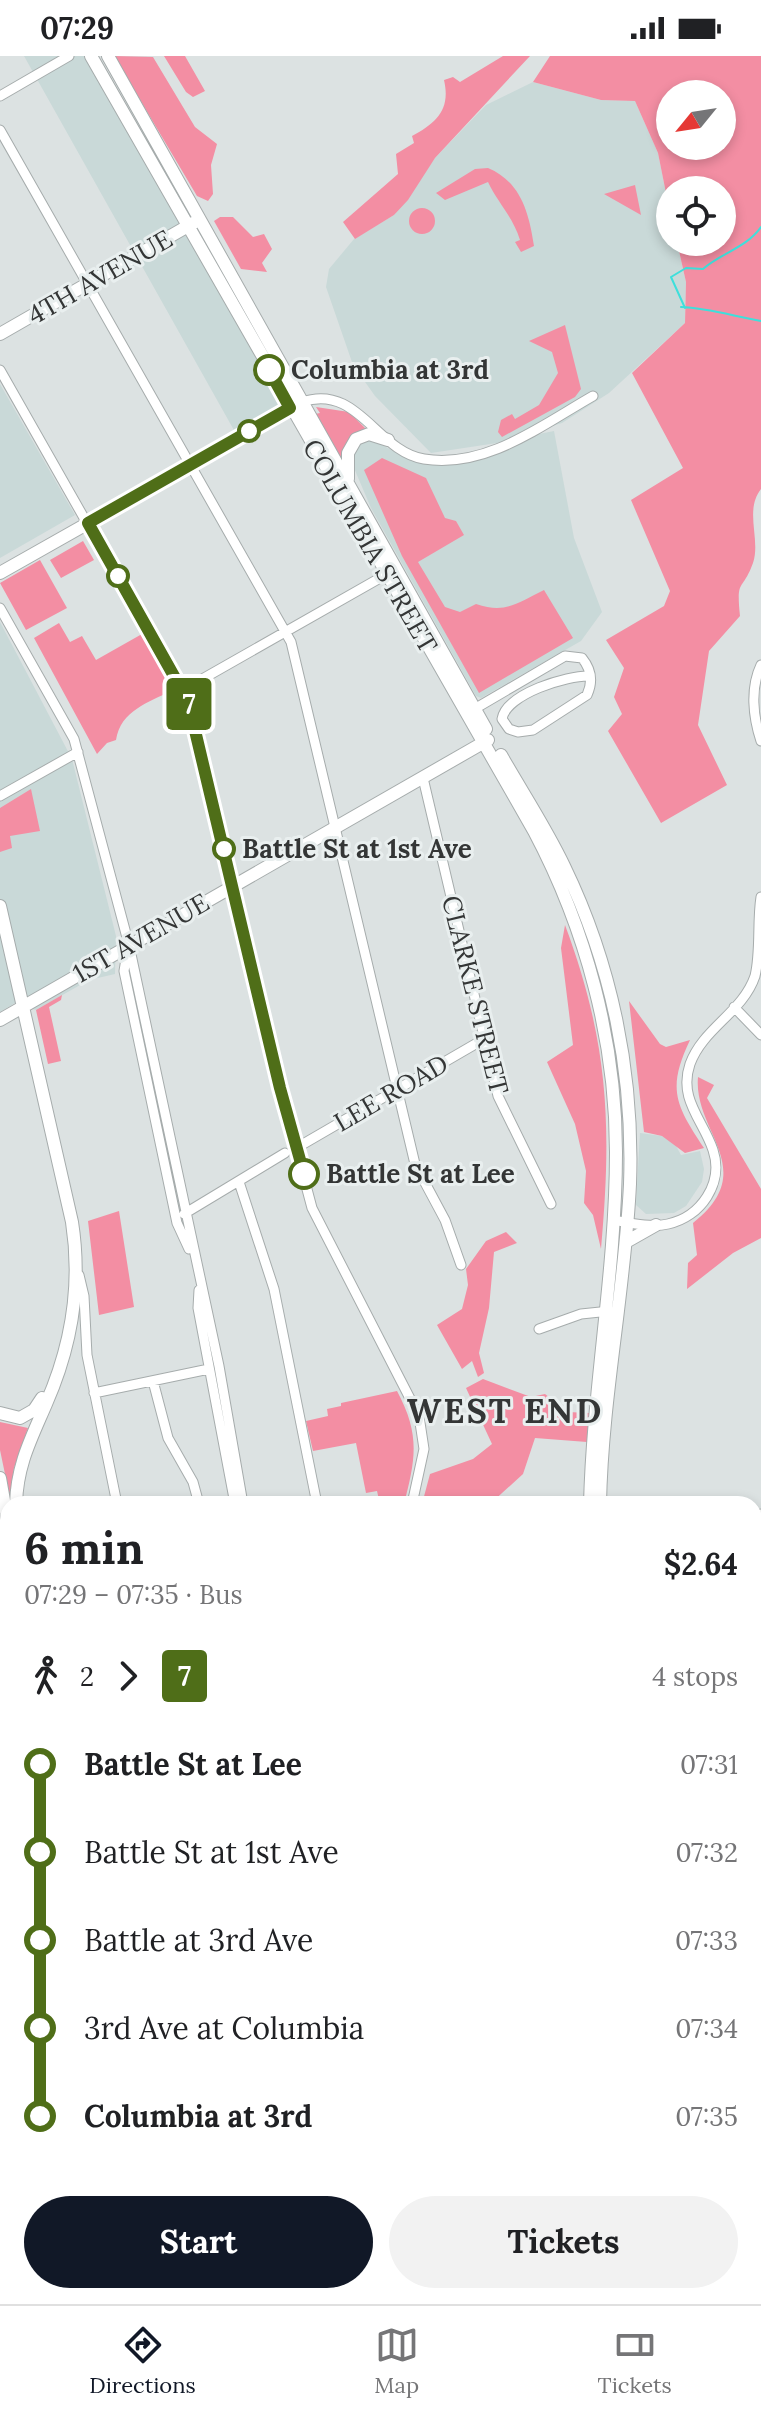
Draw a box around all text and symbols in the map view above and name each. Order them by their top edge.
text: 07:29 [40,9,114,47]
north arrow [656,80,736,160]
map controls [656,80,736,256]
button: locate [656,176,736,256]
street label: 4TH AVENUE [21,222,178,331]
place label: Columbia at 3rd [291,353,489,386]
marker: Columbia at 3rd [254,355,284,385]
unlabelled marker [238,420,260,442]
street label: COLUMBIA STREET [296,433,445,659]
unlabelled marker [107,565,129,587]
line badge: 7 [163,678,215,730]
text: 7 [182,686,196,722]
place label: Battle St at 1st Ave [242,832,472,865]
marker: Battle St at 1st Ave [213,838,235,860]
street label: 1ST AVENUE [67,885,215,990]
street label: CLARKE STREET [435,892,516,1098]
street label: LEE ROAD [328,1047,454,1138]
place label: Battle St at Lee [326,1157,515,1190]
marker: Battle St at Lee [289,1159,319,1189]
district label: WEST END [407,1389,603,1432]
text: 6 min [24,1520,144,1576]
text: $2.64 [664,1545,738,1583]
text: 07:29 – 07:35 · Bus [24,1578,243,1611]
icon: walk [24,1654,68,1698]
icon: forward [106,1654,150,1698]
text: 7 [178,1658,191,1694]
text: 2 [80,1660,94,1693]
text: 4 stops [652,1660,738,1693]
text: Battle St at Lee [84,1745,302,1783]
text: 07:31 [680,1748,738,1781]
text: Battle St at 1st Ave [84,1833,339,1871]
text: 07:32 [675,1836,738,1869]
text: Battle at 3rd Ave [84,1921,313,1959]
text: 07:33 [675,1924,738,1957]
text: 3rd Ave at Columbia [84,2009,364,2047]
text: 07:34 [675,2012,738,2045]
text: Columbia at 3rd [84,2097,312,2135]
text: 07:35 [675,2100,738,2133]
button: Start [24,2196,373,2288]
button: Tickets [389,2196,738,2288]
tab: Directions [89,2323,196,2399]
tab: Map [374,2323,419,2399]
tab: Tickets [598,2323,672,2399]

